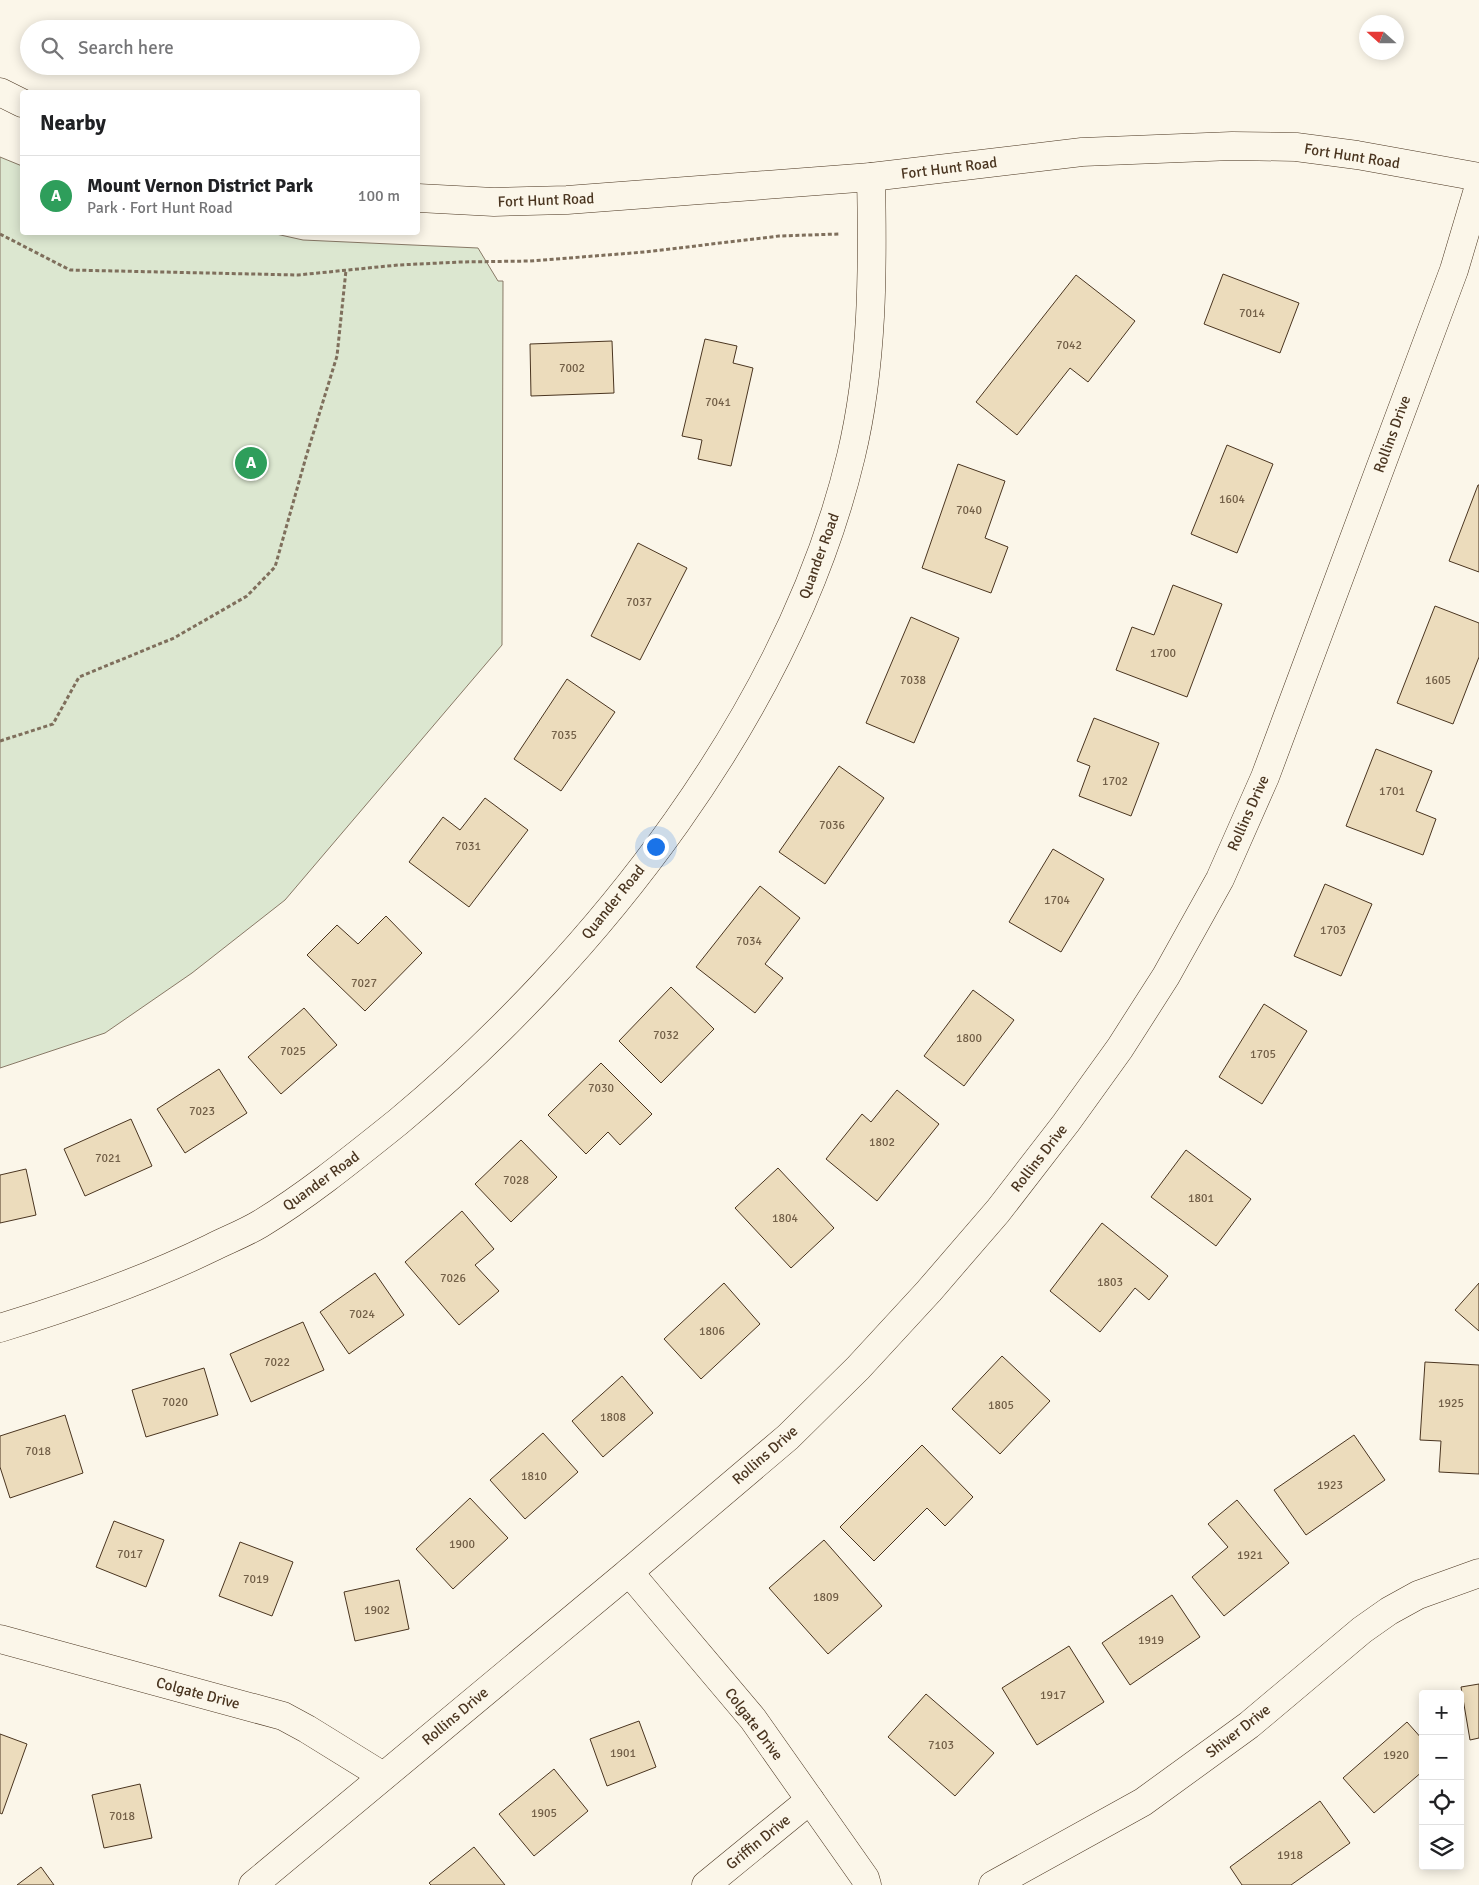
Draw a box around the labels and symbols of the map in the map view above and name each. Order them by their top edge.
north arrow [1359,15,1404,60]
street label: Fort Hunt Road [1303,140,1401,172]
street label: Fort Hunt Road [900,153,998,183]
street label: Fort Hunt Road [497,189,595,211]
house number: 7014 [1239,306,1265,321]
house number: 7042 [1056,338,1082,353]
house number: 7002 [559,361,585,376]
street label: Rollins Drive [1370,393,1414,475]
house number: 7041 [705,395,731,410]
pin: A [235,444,267,482]
house number: 1604 [1219,492,1245,507]
house number: 7040 [956,503,982,518]
street label: Quander Road [795,511,843,601]
house number: 7037 [626,595,652,610]
house number: 1700 [1150,646,1176,661]
house number: 7038 [900,673,926,688]
house number: 1605 [1425,673,1451,688]
house number: 7035 [551,728,577,743]
street label: Rollins Drive [1223,772,1273,854]
house number: 1702 [1102,774,1128,789]
house number: 1701 [1379,784,1405,799]
house number: 7036 [819,818,845,833]
your location [643,834,669,860]
house number: 7031 [455,839,481,854]
street label: Quander Road [578,861,648,943]
house number: 1704 [1044,893,1070,908]
house number: 1703 [1320,923,1346,938]
house number: 7034 [736,934,762,949]
house number: 7027 [351,976,377,991]
house number: 7032 [653,1028,679,1043]
house number: 1800 [956,1031,982,1046]
house number: 7025 [280,1044,306,1059]
house number: 1705 [1250,1047,1276,1062]
house number: 7030 [588,1081,614,1096]
house number: 7023 [189,1104,215,1119]
street label: Rollins Drive [1007,1121,1071,1195]
house number: 1802 [869,1135,895,1150]
street label: Quander Road [279,1147,363,1215]
house number: 7021 [95,1151,121,1166]
house number: 7028 [503,1173,529,1188]
house number: 1801 [1188,1191,1214,1206]
house number: 1804 [772,1211,798,1226]
house number: 7026 [440,1271,466,1286]
house number: 1803 [1097,1275,1123,1290]
house number: 7024 [349,1307,375,1322]
house number: 1806 [699,1324,725,1339]
house number: 7022 [264,1355,290,1370]
house number: 7020 [162,1395,188,1410]
house number: 1925 [1438,1396,1464,1411]
house number: 1805 [988,1398,1014,1413]
house number: 1808 [600,1410,626,1425]
street label: Rollins Drive [729,1422,801,1488]
house number: 7018 [25,1444,51,1459]
house number: 1810 [521,1469,547,1484]
house number: 1923 [1317,1478,1343,1493]
house number: 1900 [449,1537,475,1552]
house number: 7017 [117,1547,143,1562]
house number: 1921 [1237,1548,1263,1563]
house number: 7019 [243,1572,269,1587]
house number: 1809 [813,1590,839,1605]
house number: 1902 [364,1603,390,1618]
house number: 1919 [1138,1633,1164,1648]
street label: Colgate Drive [154,1673,242,1713]
street label: Rollins Drive [418,1683,492,1749]
street label: Colgate Drive [721,1684,787,1764]
house number: 1917 [1040,1688,1066,1703]
street label: Shiver Drive [1202,1700,1274,1762]
house number: 7103 [928,1738,954,1753]
house number: 1901 [610,1746,636,1761]
house number: 1920 [1383,1748,1409,1763]
house number: 1905 [531,1806,557,1821]
house number: 7018 [109,1809,135,1824]
street label: Griffin Drive [722,1811,794,1873]
house number: 1918 [1277,1848,1303,1863]

